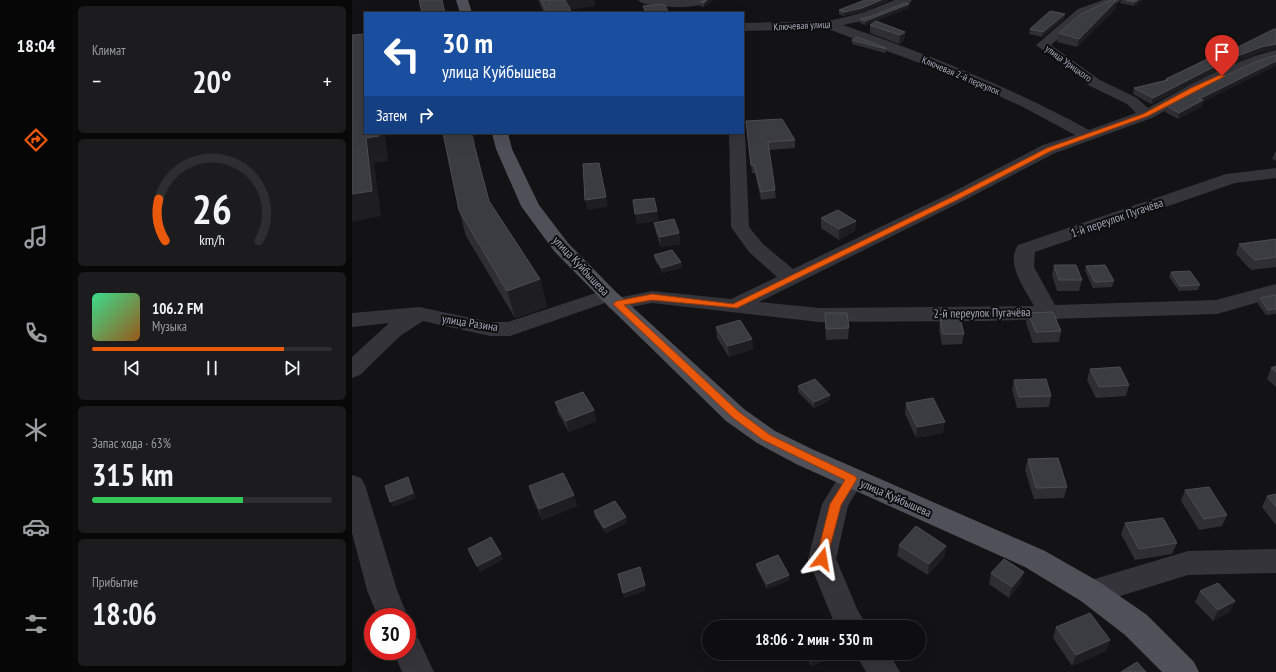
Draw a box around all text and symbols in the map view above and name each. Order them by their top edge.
street label: Ключевая улица [773,18,831,33]
text: 30 m [442,24,493,61]
icon: left [376,28,428,80]
text: 18:04 [17,34,55,57]
pin [1205,35,1239,76]
icon: arrive [1211,41,1233,63]
text: Климат [92,42,125,59]
street label: улица Урицкого [1043,42,1095,85]
street label: Ключевая 2-й переулок [920,53,1002,98]
text: улица Куйбышева [442,60,556,83]
text: 20° [192,62,232,101]
text: − [92,67,101,95]
text: + [323,67,332,95]
icon: right [415,104,437,126]
text: Затем [376,106,407,125]
icon: directions [22,126,50,154]
text: 26 [192,182,232,235]
street label: 1-й переулок Пугачёва [1069,195,1165,240]
icon: music [22,223,50,251]
text: km/h [199,229,225,248]
street label: улица Куйбышева [550,233,613,299]
text: 106.2 FM [152,299,203,318]
street label: 2-й переулок Пугачёва [933,304,1031,321]
street label: улица Разина [441,311,499,334]
text: Музыка [152,318,187,335]
icon: phone [22,319,50,347]
icon: previous [121,357,143,379]
icon: pause [201,357,223,379]
icon: next [281,357,303,379]
icon: climate [22,416,50,444]
text: Запас хода · 63% [92,435,171,452]
text: 315 km [92,455,173,494]
street label: улица Куйбышева [858,475,934,520]
icon: car [22,513,50,541]
position arrow [801,538,843,580]
text: Прибытие [92,574,138,591]
text: 18:06 [92,594,157,633]
speed limit sign: 30 [364,608,416,660]
icon: filters [22,610,50,638]
text: 18:06 · 2 мин · 530 m [755,630,873,649]

